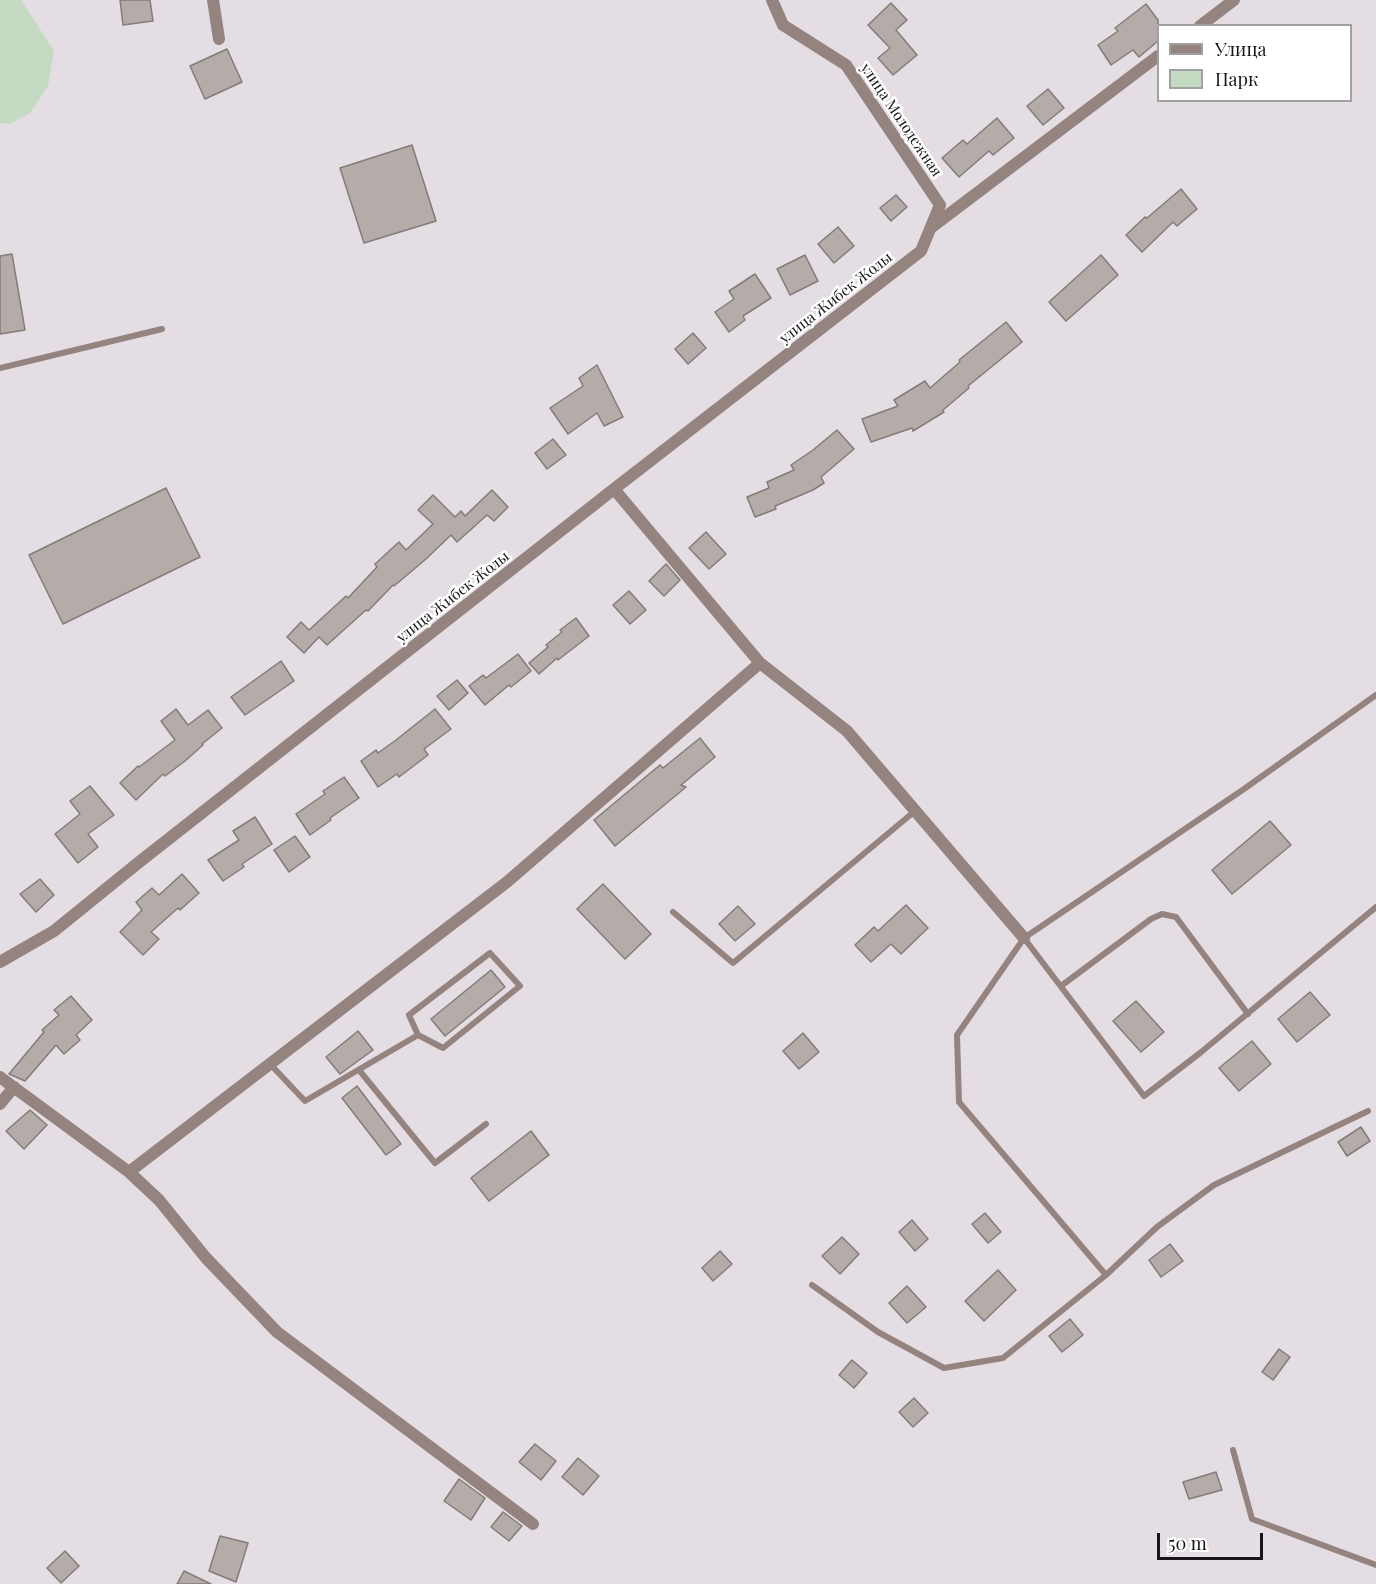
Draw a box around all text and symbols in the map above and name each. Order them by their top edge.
legend [1157,24,1352,102]
text: Улица [1215,37,1266,61]
street label: улица Молодежная [856,60,946,180]
text: Парк [1215,67,1258,91]
street label: улица Жибек Жолы [776,248,896,348]
street label: улица Жибек Жолы [393,547,513,647]
scale bar [1160,1521,1266,1559]
text: 50 m [1168,1531,1207,1555]

